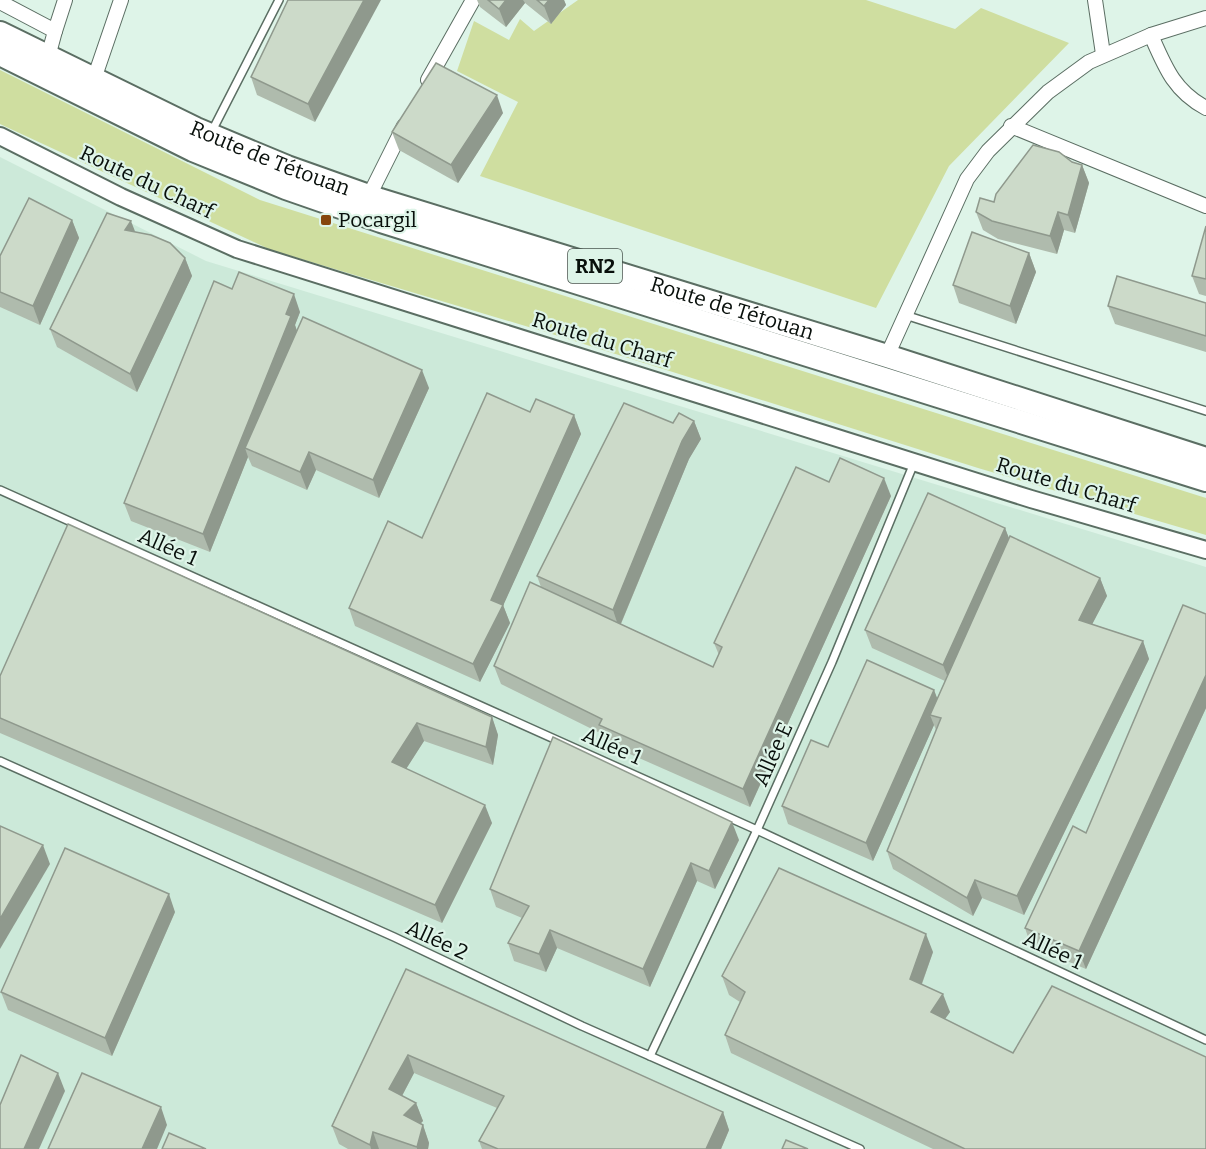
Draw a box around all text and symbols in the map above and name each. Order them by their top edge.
street label: Route de Tétouan [186,115,354,201]
street label: Route du Charf [76,140,220,225]
place label: Pocargil [338,207,417,233]
marker: Pocargil [319,213,333,227]
road number: RN2 [568,249,622,283]
street label: Route de Tétouan [647,271,817,346]
street label: Route du Charf [529,306,677,374]
street label: Route du Charf [993,451,1141,519]
street label: Allée 1 [134,522,202,572]
street label: Allée E [748,718,798,790]
street label: Allée 1 [578,721,646,771]
street label: Allée 2 [402,914,472,966]
street label: Allée 1 [1019,925,1087,975]

